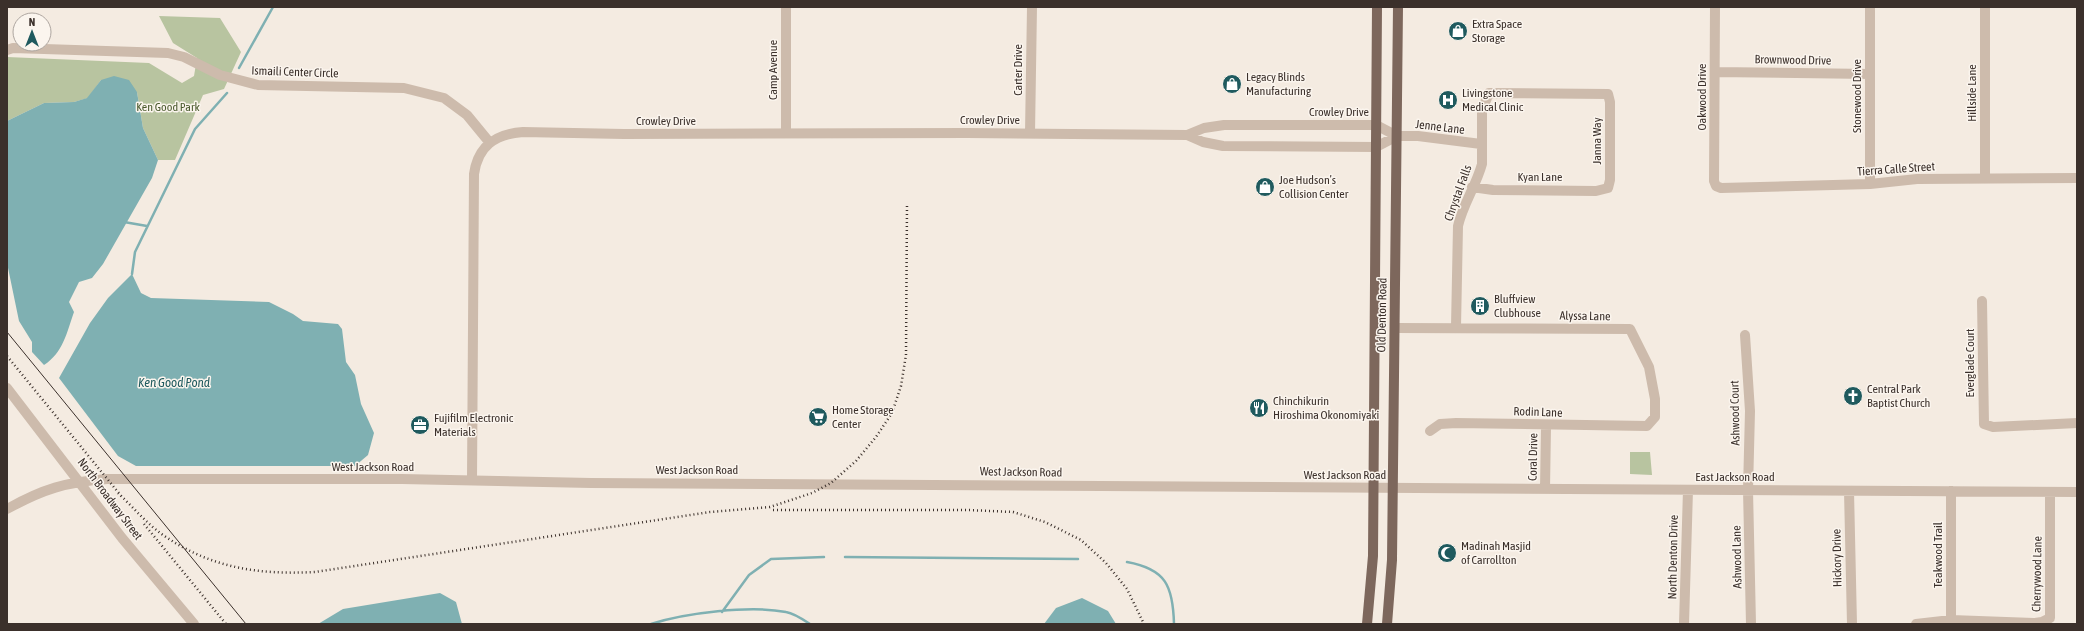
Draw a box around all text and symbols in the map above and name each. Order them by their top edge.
north arrow [12,12,52,52]
text: N [29,16,35,28]
place label: Extra Space Storage [1472,17,1522,45]
shop icon: Extra Space Storage [1447,20,1469,42]
street label: Camp Avenue [766,40,780,100]
street label: Carter Drive [1011,44,1025,96]
street label: Brownwood Drive [1755,52,1831,68]
street label: Stonewood Drive [1850,59,1864,133]
street label: Ismaili Center Circle [251,63,339,81]
street label: Oakwood Drive [1695,64,1709,130]
street label: Hillside Lane [1965,64,1979,122]
place label: Legacy Blinds Manufacturing [1246,70,1312,98]
shop icon: Legacy Blinds Manufacturing [1221,73,1243,95]
place label: Livingstone Medical Clinic [1462,86,1524,114]
hospital icon: Livingstone Medical Clinic [1437,89,1459,111]
park label: Ken Good Park [136,100,200,114]
street label: Crowley Drive [1309,105,1369,119]
street label: Crowley Drive [960,113,1020,127]
street label: Crowley Drive [636,114,696,128]
street label: Jenne Lane [1415,117,1465,137]
street label: Janna Way [1590,117,1604,165]
street label: Tierra Calle Street [1857,159,1936,179]
street label: Chrystal Falls [1441,163,1475,223]
street label: Kyan Lane [1518,170,1562,184]
place label: Joe Hudson’s Collision Center [1279,173,1349,201]
shop icon: Joe Hudson’s Collision Center [1254,176,1276,198]
street label: Old Denton Road [1374,278,1390,352]
place label: Bluffview Clubhouse [1494,292,1541,320]
building icon: Bluffview Clubhouse [1469,295,1491,317]
street label: Alyssa Lane [1559,309,1611,323]
street label: Everglade Court [1963,328,1977,397]
water label: Ken Good Pond [138,375,210,390]
street label: Ashwood Court [1727,380,1743,446]
place label: Central Park Baptist Church [1867,382,1930,410]
church icon: Central Park Baptist Church [1842,385,1864,407]
place label: Chinchikurin Hiroshima Okonomiyaki [1273,394,1379,422]
restaurant icon: Chinchikurin Hiroshima Okonomiyaki [1248,397,1270,419]
place label: Home Storage Center [832,403,894,431]
street label: Rodin Lane [1513,404,1563,420]
supermarket icon: Home Storage Center [807,406,829,428]
place label: Fujifilm Electronic Materials [434,411,514,439]
office icon: Fujifilm Electronic Materials [409,414,431,436]
street label: Coral Drive [1526,433,1540,481]
street label: North Broadway Street [75,455,146,543]
street label: West Jackson Road [332,460,414,474]
street label: West Jackson Road [656,463,738,477]
street label: West Jackson Road [980,464,1062,480]
street label: West Jackson Road [1304,468,1386,482]
street label: East Jackson Road [1695,470,1775,484]
street label: North Denton Drive [1665,514,1681,600]
street label: Teakwood Trail [1931,521,1945,588]
street label: Ashwood Lane [1729,525,1745,589]
street label: Hickory Drive [1829,529,1845,587]
street label: Cherrywood Lane [2029,536,2045,612]
place label: Madinah Masjid of Carrollton [1461,539,1531,567]
mosque icon: Madinah Masjid of Carrollton [1436,542,1458,564]

